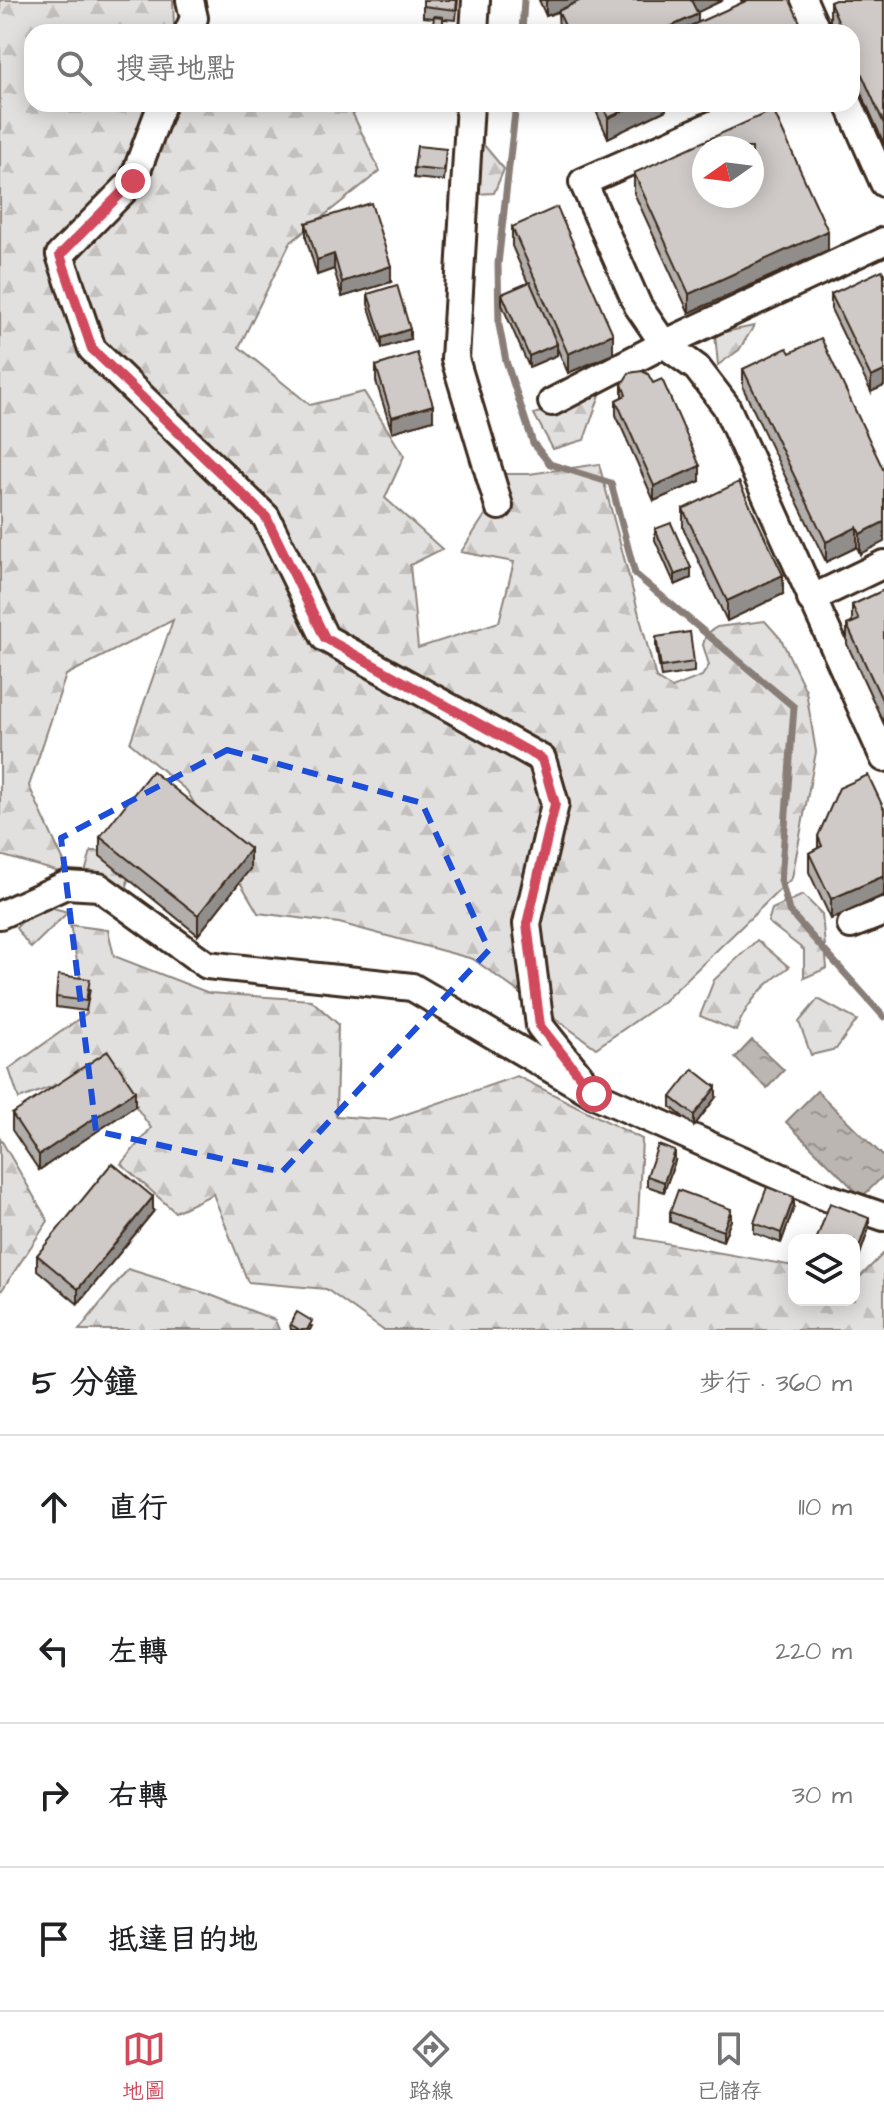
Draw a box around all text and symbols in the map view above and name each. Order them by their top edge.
search box [24,24,860,112]
icon: search [52,46,96,90]
text: 搜尋地點 [116,48,236,90]
north arrow [692,136,764,208]
route end [115,163,151,199]
route start [576,1076,612,1112]
map controls [788,1234,860,1306]
button: layers [788,1234,860,1306]
text: 5 分鐘 [32,1359,138,1407]
text: 步行 · 360 m [699,1365,852,1401]
icon: ahead [32,1485,76,1529]
text: 直行 [108,1487,168,1529]
text: 110 m [798,1489,852,1525]
icon: left [32,1629,76,1673]
text: 左轉 [108,1631,168,1673]
text: 220 m [775,1633,852,1669]
icon: right [32,1773,76,1817]
text: 右轉 [108,1775,168,1817]
text: 30 m [792,1777,852,1813]
icon: arrive [32,1917,76,1961]
text: 抵達目的地 [108,1919,258,1961]
tab: 地圖 [122,2027,166,2107]
tab: 路線 [409,2027,453,2107]
tab: 已儲存 [696,2027,762,2107]

